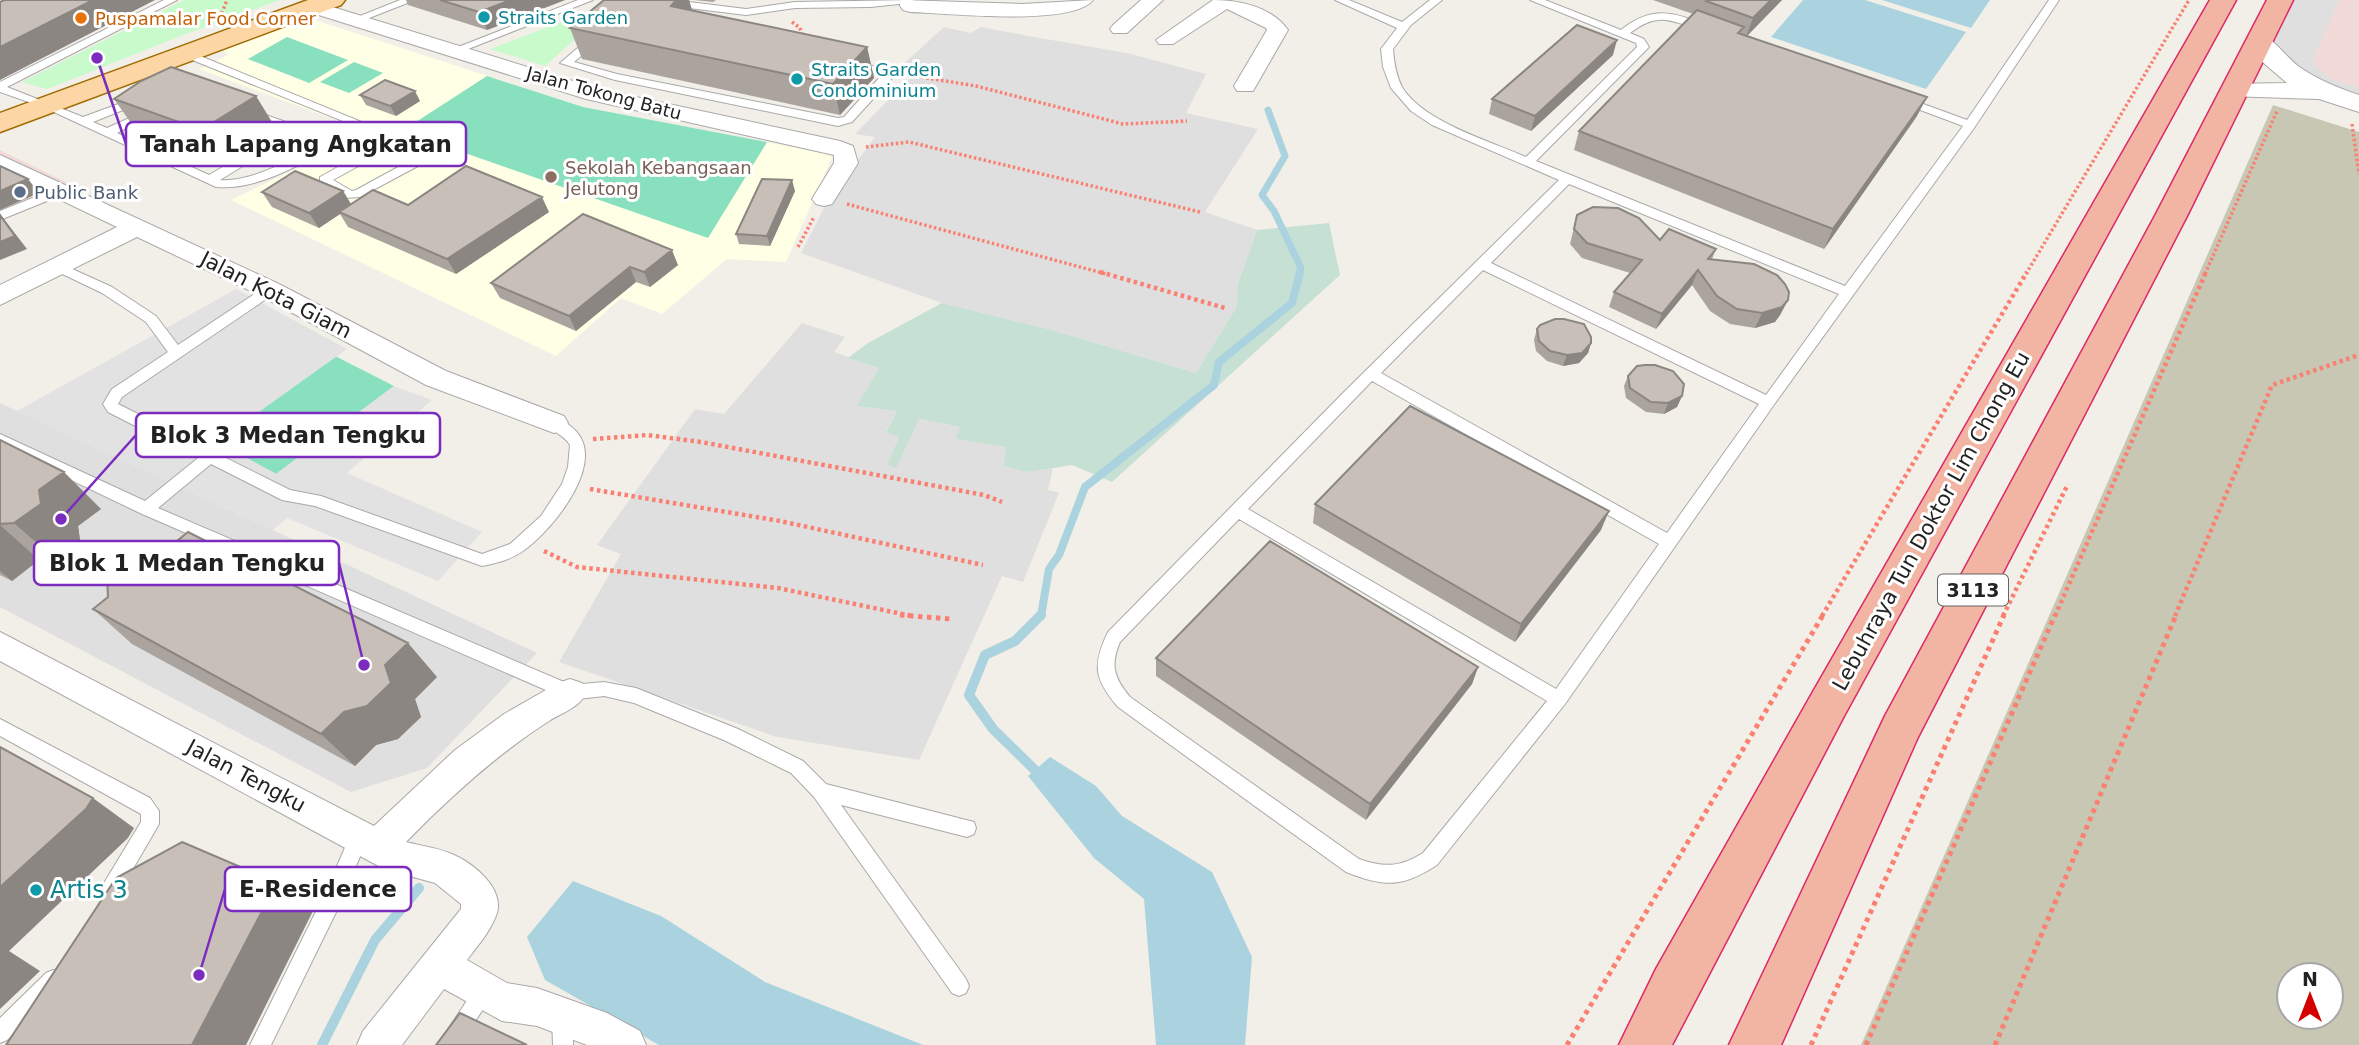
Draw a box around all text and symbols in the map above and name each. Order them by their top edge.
place label: Straits Garden [498,7,628,28]
place label: Puspamalar Food Corner [95,8,317,29]
marker: Straits Garden [476,9,492,25]
marker: Puspamalar Food Corner [73,10,89,26]
place label: Straits Garden Condominium [811,59,941,101]
street label: Jalan Tokong Batu [523,62,684,124]
marker: Straits Garden Condominium [789,71,805,87]
callout: Tanah Lapang Angkatan [126,122,466,166]
text: Tanah Lapang Angkatan [140,131,452,157]
place label: Sekolah Kebangsaan Jelutong [564,157,752,199]
marker: Sekolah Kebangsaan Jelutong [543,169,559,185]
place label: Public Bank [34,182,139,203]
marker: Public Bank [12,184,28,200]
street label: Jalan Kota Giam [195,246,356,343]
street label: Lebuhraya Tun Doktor Lim Chong Eu [1828,347,2034,695]
callout: Blok 3 Medan Tengku [136,413,440,457]
text: Blok 3 Medan Tengku [150,422,426,448]
callout: Blok 1 Medan Tengku [34,541,339,585]
text: Blok 1 Medan Tengku [49,550,325,576]
road number: 3113 [1938,575,2008,606]
street label: Jalan Tengku [181,734,310,817]
callout: E-Residence [225,867,411,911]
place label: Artis 3 [50,876,128,904]
text: E-Residence [239,876,397,902]
marker: Artis 3 [28,882,44,898]
north arrow [2275,961,2345,1031]
text: N [2302,968,2318,990]

